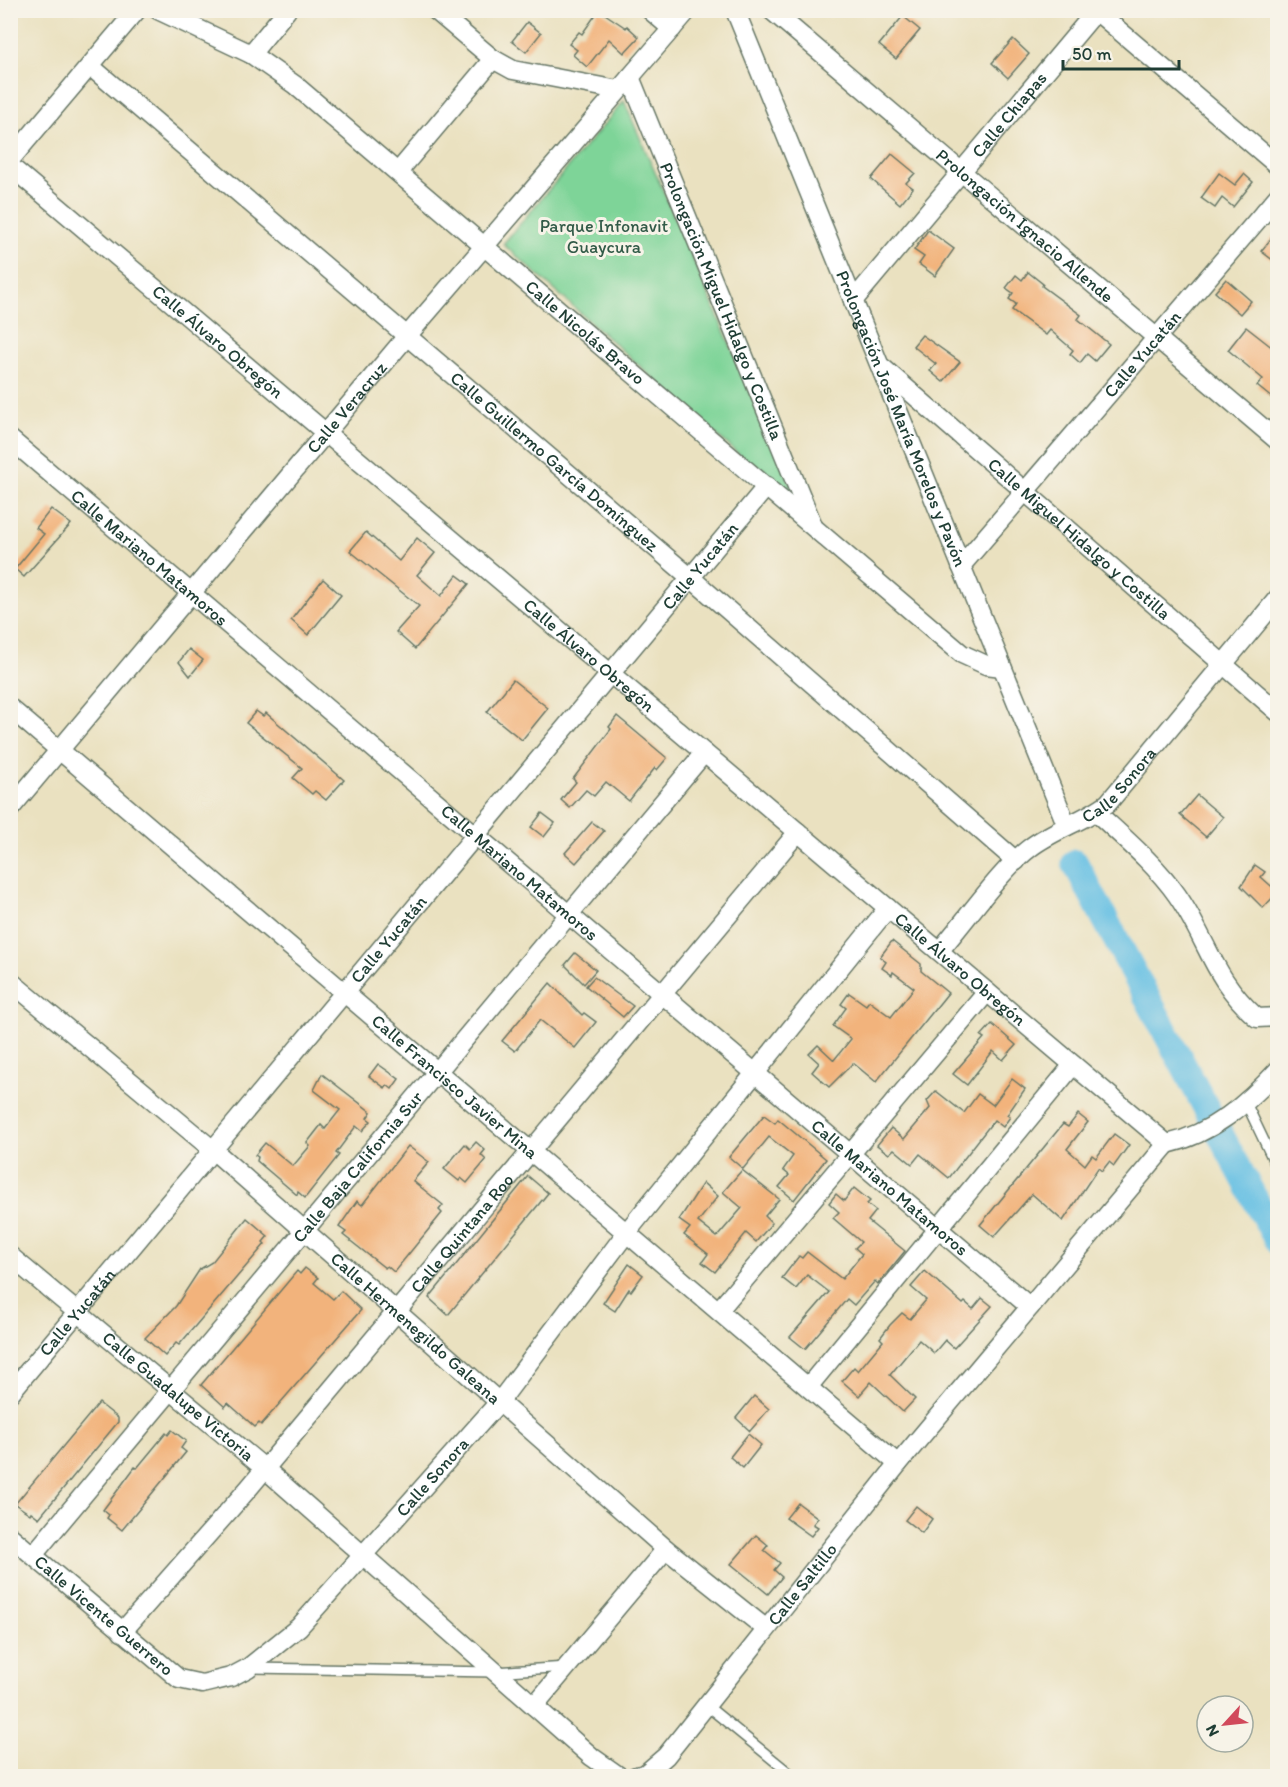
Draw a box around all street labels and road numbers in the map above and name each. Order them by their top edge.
street label: Calle Chiapas [967,67,1051,162]
street label: Prolongación Ignacio Allende [931,144,1118,307]
street label: Prolongación Miguel Hidalgo y Costilla [655,159,788,444]
street label: Prolongación José María Morelos y Pavón [831,267,971,570]
street label: Calle Nicolás Bravo [521,275,649,390]
street label: Calle Álvaro Obregón [148,280,288,403]
street label: Calle Yucatán [1099,306,1186,402]
street label: Calle Veracruz [302,357,392,458]
street label: Calle Guillermo García Domínguez [446,367,663,557]
street label: Calle Miguel Hidalgo y Costilla [983,453,1175,624]
street label: Calle Mariano Matamoros [66,485,232,631]
street label: Calle Yucatán [657,517,743,615]
street label: Calle Álvaro Obregón [519,594,659,717]
street label: Calle Sonora [1078,742,1161,828]
street label: Calle Mariano Matamoros [436,800,603,946]
street label: Calle Yucatán [346,891,432,988]
street label: Calle Álvaro Obregón [890,907,1030,1031]
street label: Calle Francisco Javier Mina [367,1010,543,1164]
street label: Calle Baja California Sur [288,1087,427,1247]
street label: Calle Mariano Matamoros [807,1114,973,1261]
street label: Calle Quintana Roo [406,1169,518,1298]
street label: Calle Hermenegildo Galeana [326,1248,505,1409]
street label: Calle Yucatán [34,1264,120,1361]
street label: Calle Guadalupe Victoria [98,1327,259,1466]
street label: Calle Sonora [391,1433,473,1521]
street label: Calle Saltillo [763,1539,842,1630]
street label: Calle Vicente Guerrero [30,1550,178,1681]

